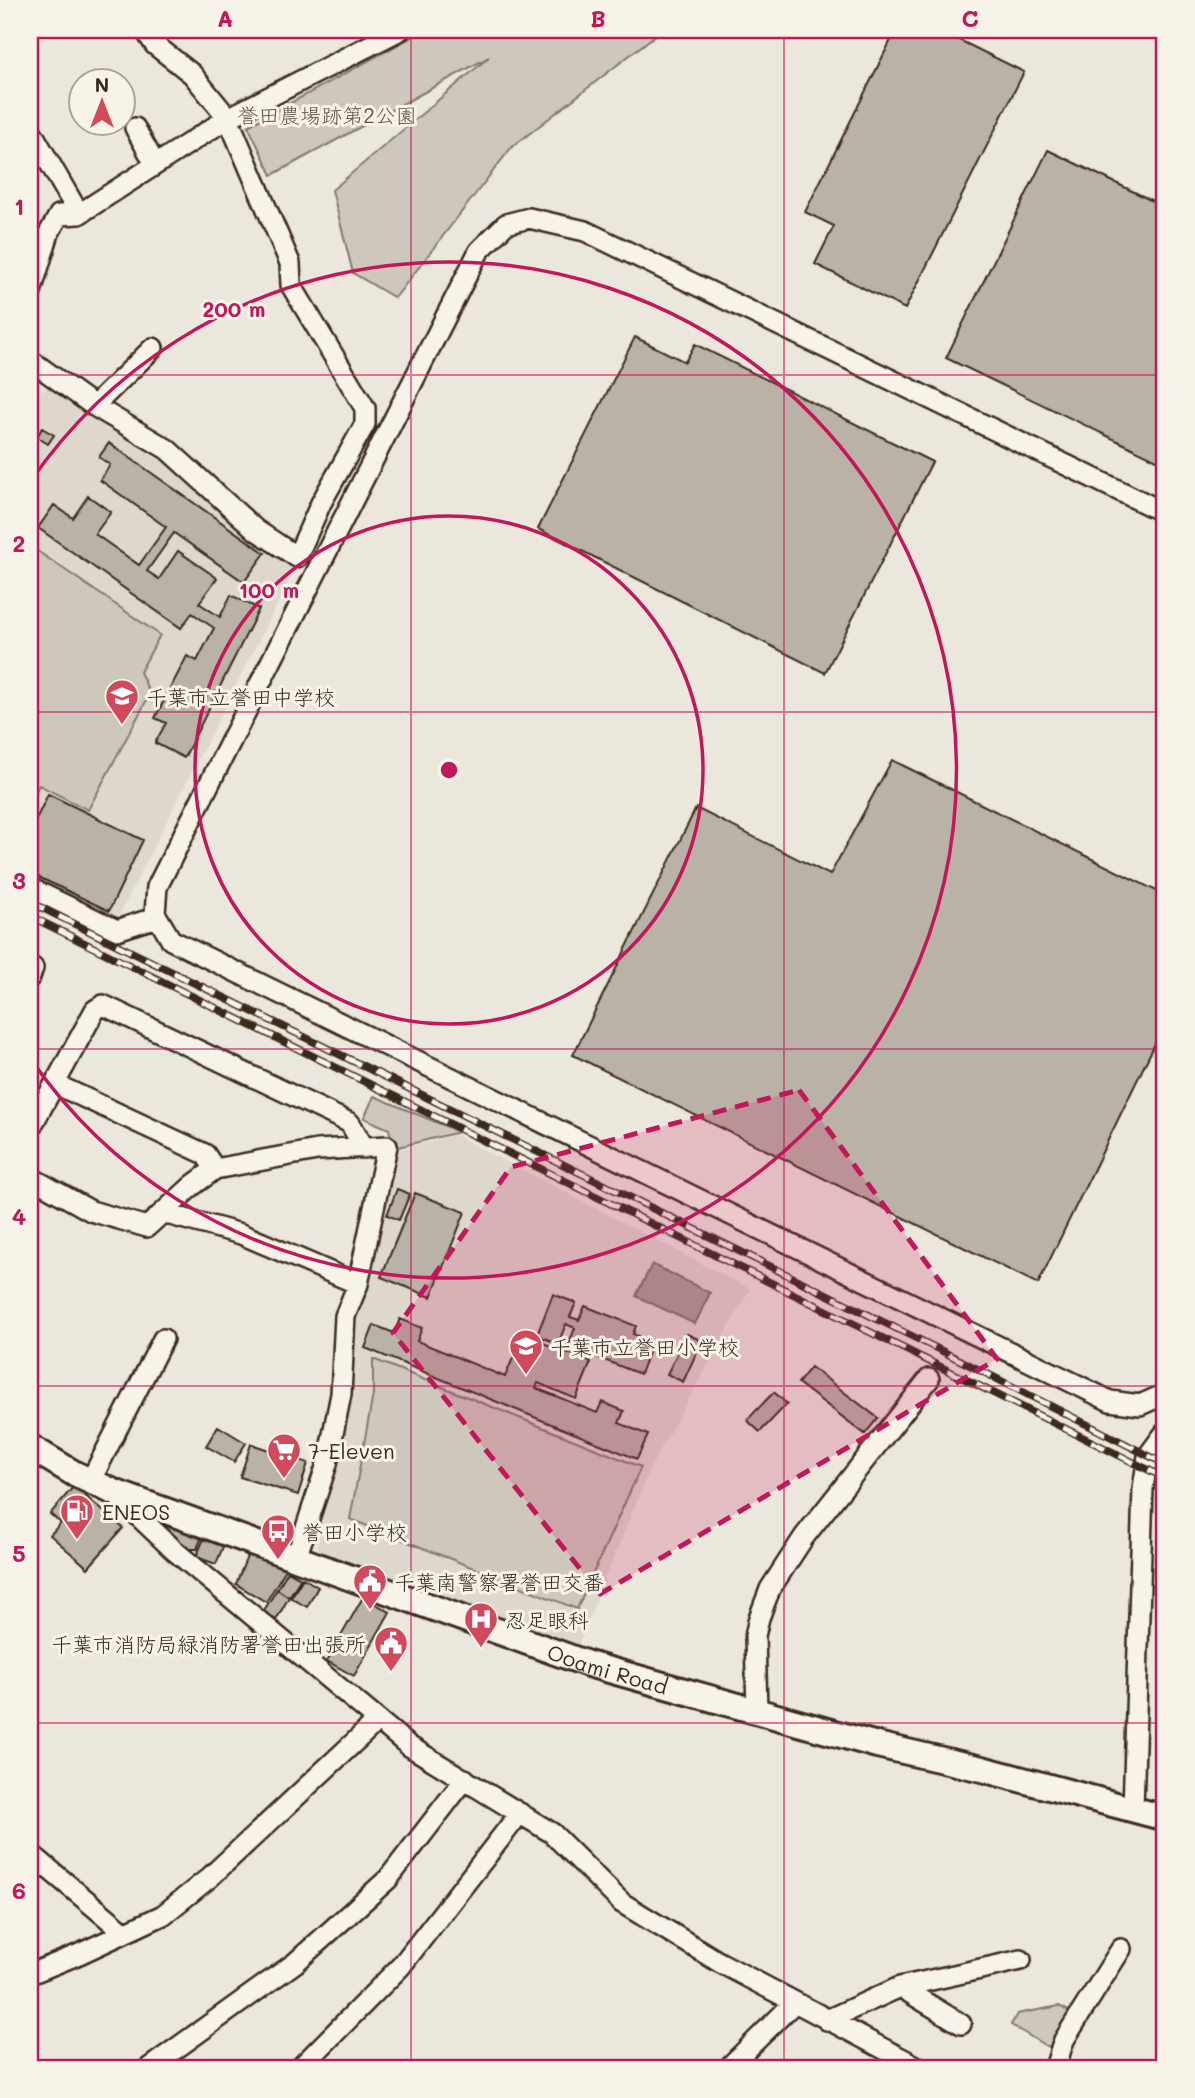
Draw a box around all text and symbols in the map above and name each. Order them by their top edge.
text: A [217,3,233,33]
text: B [590,3,606,33]
text: C [961,3,979,33]
north arrow [66,66,136,136]
text: N [95,72,109,97]
park label: 誉田農場跡第2公園 [237,101,417,128]
text: 1 [14,191,24,221]
text: 200 m [203,295,265,322]
text: 2 [13,528,25,558]
text: 100 m [239,576,299,603]
school or university icon: 千葉市立誉田中学校 [103,677,141,726]
place label: 千葉市立誉田中学校 [146,683,335,710]
centre of rings [437,758,461,782]
text: 3 [12,865,26,895]
text: 4 [12,1201,26,1231]
school or university icon: 千葉市立誉田小学校 [507,1327,545,1376]
place label: 千葉市立誉田小学校 [550,1333,739,1360]
supermarket icon: 7-Eleven [265,1431,303,1480]
place label: 7-Eleven [308,1437,395,1464]
fuel station icon: ENEOS [58,1492,96,1541]
place label: ENEOS [102,1498,170,1525]
bus stop icon: 誉田小学校 [259,1512,297,1561]
place label: 誉田小学校 [302,1518,407,1545]
text: 5 [12,1538,26,1568]
public building icon: 千葉南警察署誉田交番 [351,1562,389,1611]
place label: 千葉南警察署誉田交番 [394,1568,604,1595]
hospital icon: 忍足眼科 [462,1600,500,1649]
place label: 忍足眼科 [505,1606,589,1633]
public building icon: 千葉市消防局緑消防署誉田出張所 [372,1624,410,1673]
place label: 千葉市消防局緑消防署誉田出張所 [51,1630,366,1657]
street label: Ooami Road [544,1637,671,1699]
text: 6 [12,1875,26,1905]

